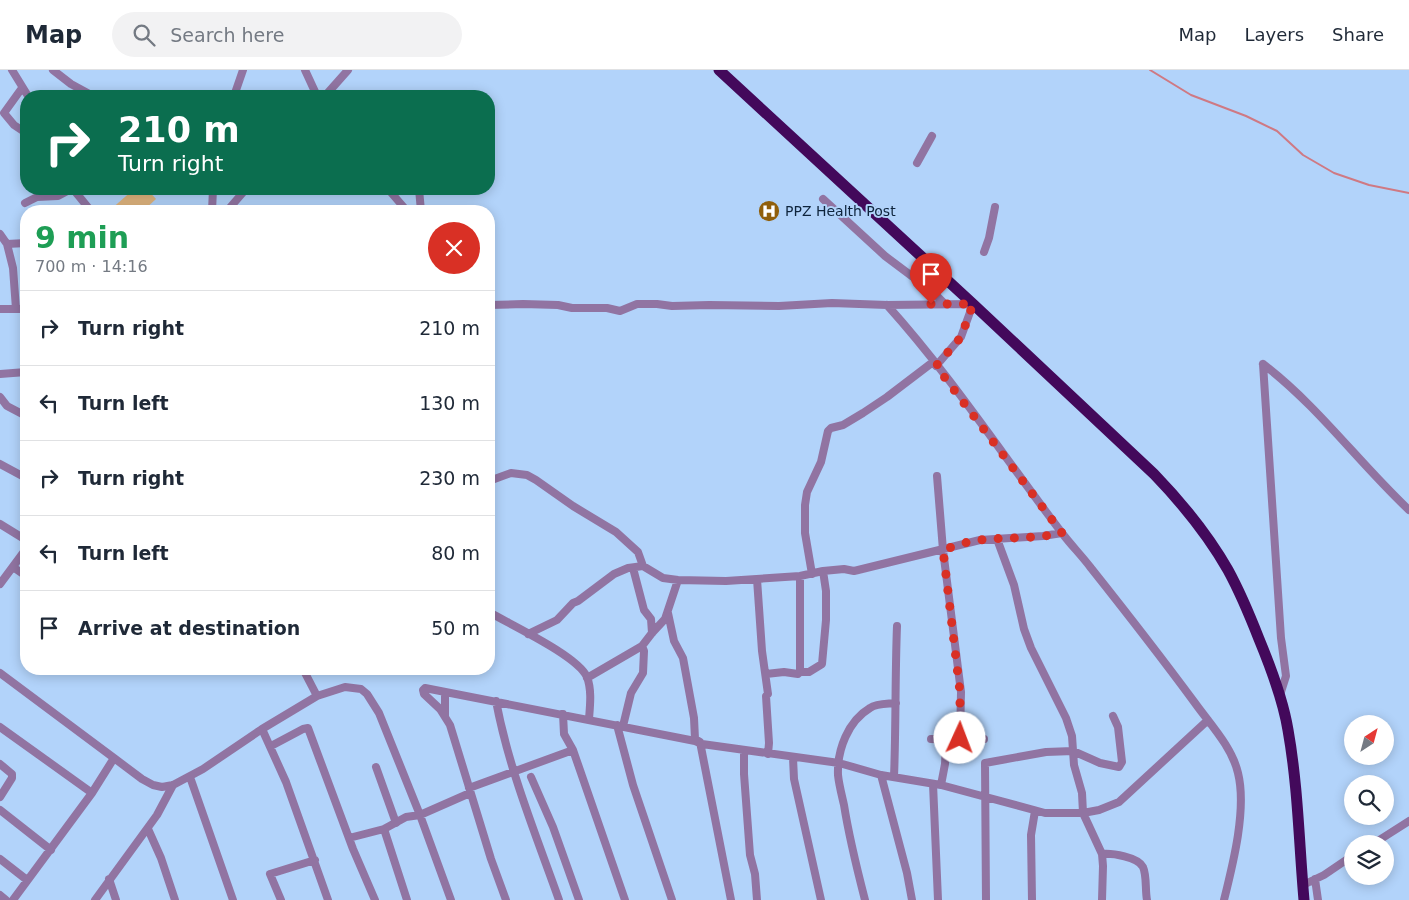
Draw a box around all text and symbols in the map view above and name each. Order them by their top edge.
search box [112,12,462,57]
text: Map [25,21,82,49]
icon: search [130,21,158,49]
text: Search here [170,24,284,46]
text: Map [1178,24,1216,45]
text: Layers [1244,24,1304,45]
text: Share [1332,24,1384,45]
icon: right [35,110,100,175]
text: 210 m [118,110,240,150]
text: Turn right [118,151,223,176]
hospital icon: PPZ Health Post [757,199,781,223]
place label: PPZ Health Post [785,203,896,219]
text: 9 min [35,220,129,255]
button: close [428,222,480,274]
pin [910,253,952,304]
text: 700 m · 14:16 [35,257,148,276]
icon: arrive [917,260,945,288]
icon: right [35,314,63,342]
text: Turn right [78,317,184,339]
text: 210 m [419,317,480,339]
icon: left [35,389,63,417]
text: Turn left [78,392,169,414]
text: 130 m [419,392,480,414]
icon: right [35,464,63,492]
text: Turn right [78,467,184,489]
text: 230 m [419,467,480,489]
icon: left [35,539,63,567]
text: Turn left [78,542,169,564]
text: 80 m [431,542,480,564]
icon: arrive [35,614,63,642]
text: Arrive at destination [78,617,300,639]
text: 50 m [431,617,480,639]
position arrow [933,711,985,763]
north arrow [1344,715,1394,765]
map controls [1344,715,1394,885]
button: search [1344,775,1394,825]
button: layers [1344,835,1394,885]

